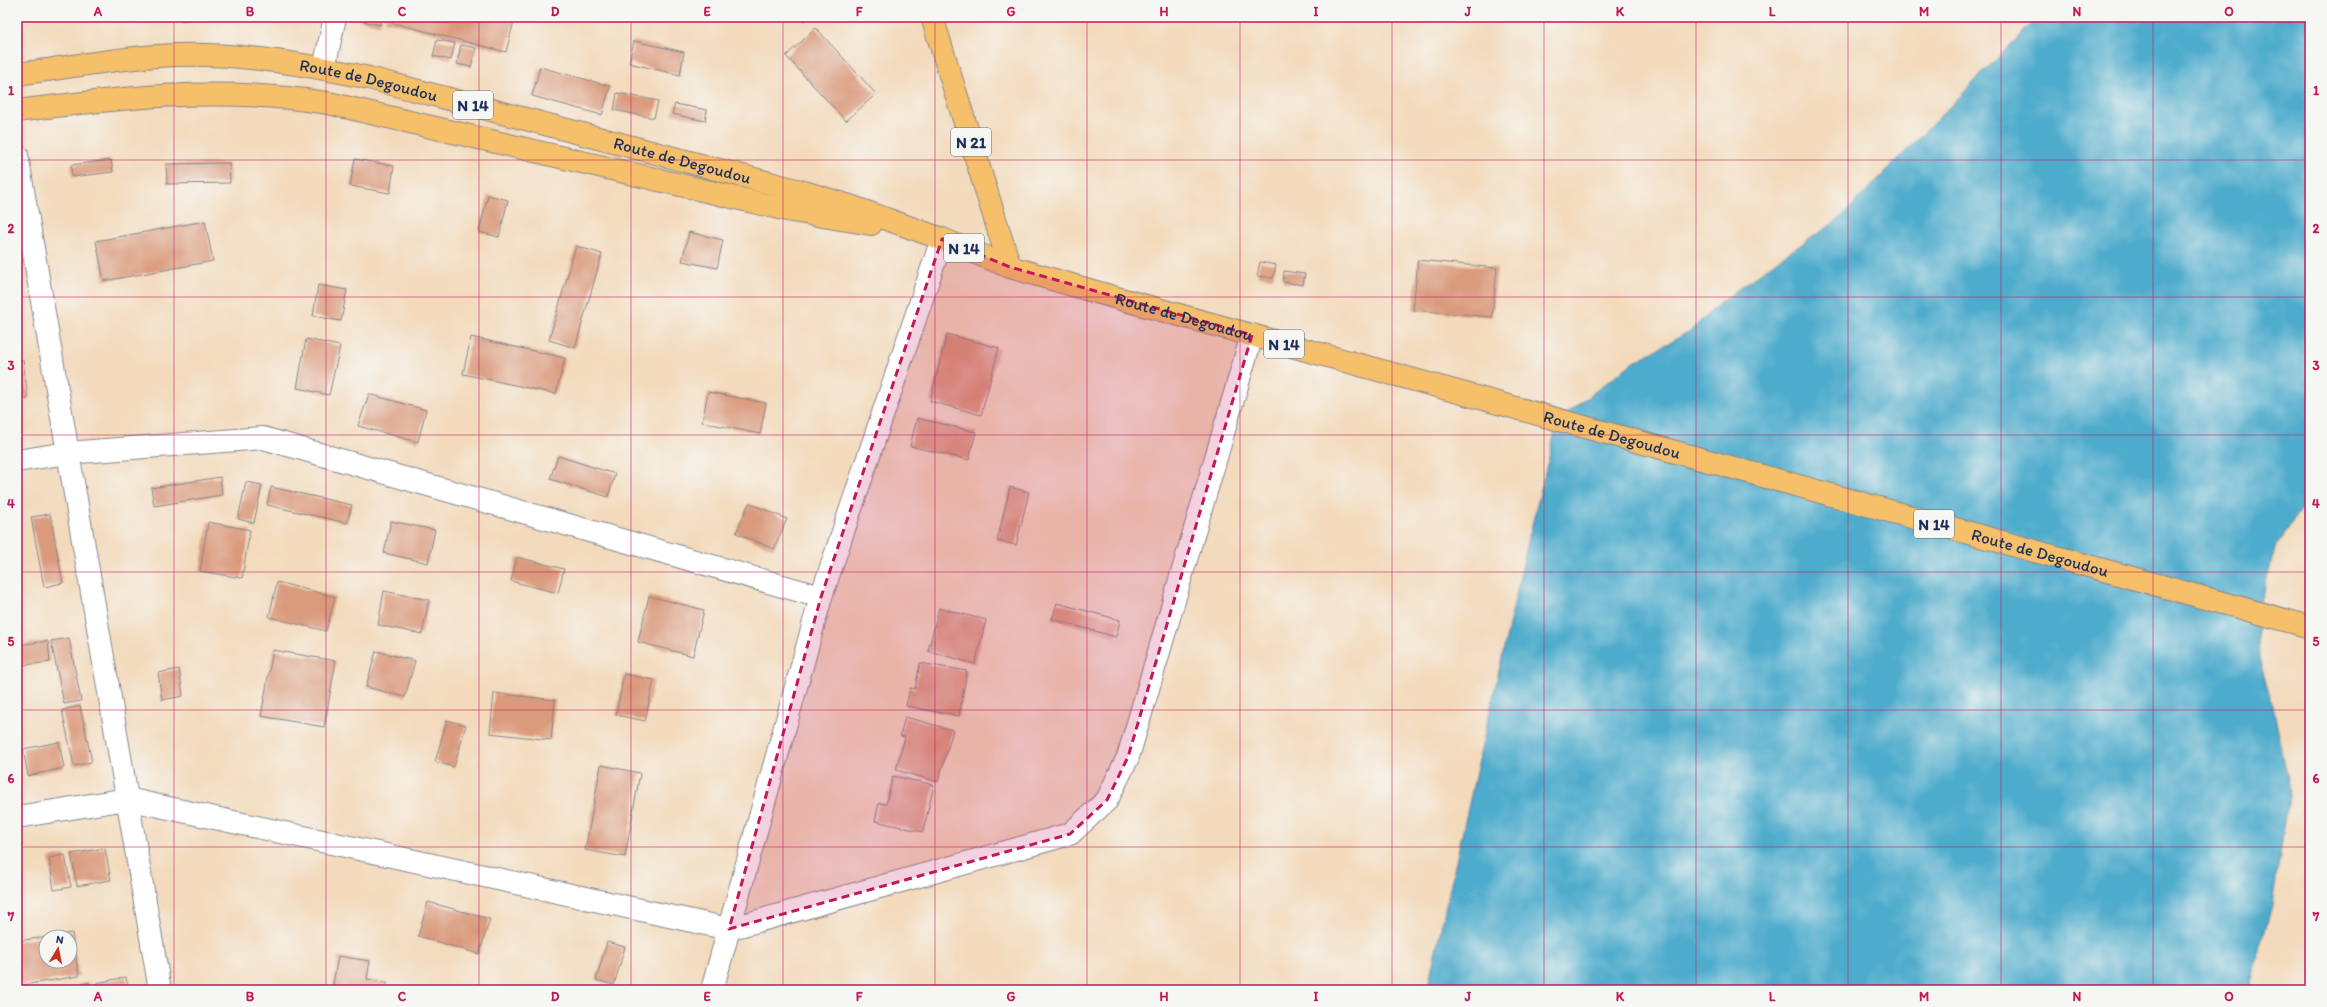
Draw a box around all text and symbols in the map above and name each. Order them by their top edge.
text: A [93,4,103,19]
text: B [246,4,255,19]
text: C [398,4,407,19]
text: D [551,4,560,19]
text: E [703,4,711,19]
text: F [856,4,863,19]
text: G [1007,4,1016,19]
text: H [1160,4,1169,19]
text: I [1314,4,1319,19]
text: J [1464,4,1472,19]
text: K [1616,4,1625,19]
text: L [1769,4,1776,19]
text: M [1919,4,1929,19]
text: N [2073,4,2082,19]
text: O [2224,4,2234,19]
street label: Route de Degoudou [298,55,440,106]
text: 1 [8,83,14,98]
text: 1 [2313,83,2319,98]
road number: N 14 [453,91,493,119]
road number: N 21 [951,128,991,156]
street label: Route de Degoudou [612,133,754,188]
text: 2 [8,221,15,236]
text: 2 [2313,221,2320,236]
road number: N 14 [944,234,984,262]
street label: Route de Degoudou [1113,288,1255,345]
road number: N 14 [1264,330,1304,358]
text: 3 [7,358,15,373]
text: 3 [2312,358,2320,373]
street label: Route de Degoudou [1541,406,1683,463]
text: 4 [7,496,15,511]
text: 4 [2312,496,2320,511]
road number: N 14 [1914,510,1954,538]
street label: Route de Degoudou [1969,524,2111,581]
text: 5 [8,634,15,649]
text: 5 [2313,634,2320,649]
text: 6 [8,771,15,786]
text: 6 [2313,771,2320,786]
text: 7 [7,909,15,924]
text: 7 [2312,909,2320,924]
north arrow [38,929,78,969]
text: N [55,933,64,947]
text: A [93,989,103,1004]
text: B [246,989,255,1004]
text: C [398,989,407,1004]
text: D [551,989,560,1004]
text: E [703,989,711,1004]
text: F [856,989,863,1004]
text: G [1007,989,1016,1004]
text: H [1160,989,1169,1004]
text: I [1314,989,1319,1004]
text: J [1464,989,1472,1004]
text: K [1616,989,1625,1004]
text: L [1769,989,1776,1004]
text: M [1919,989,1929,1004]
text: N [2073,989,2082,1004]
text: O [2224,989,2234,1004]

